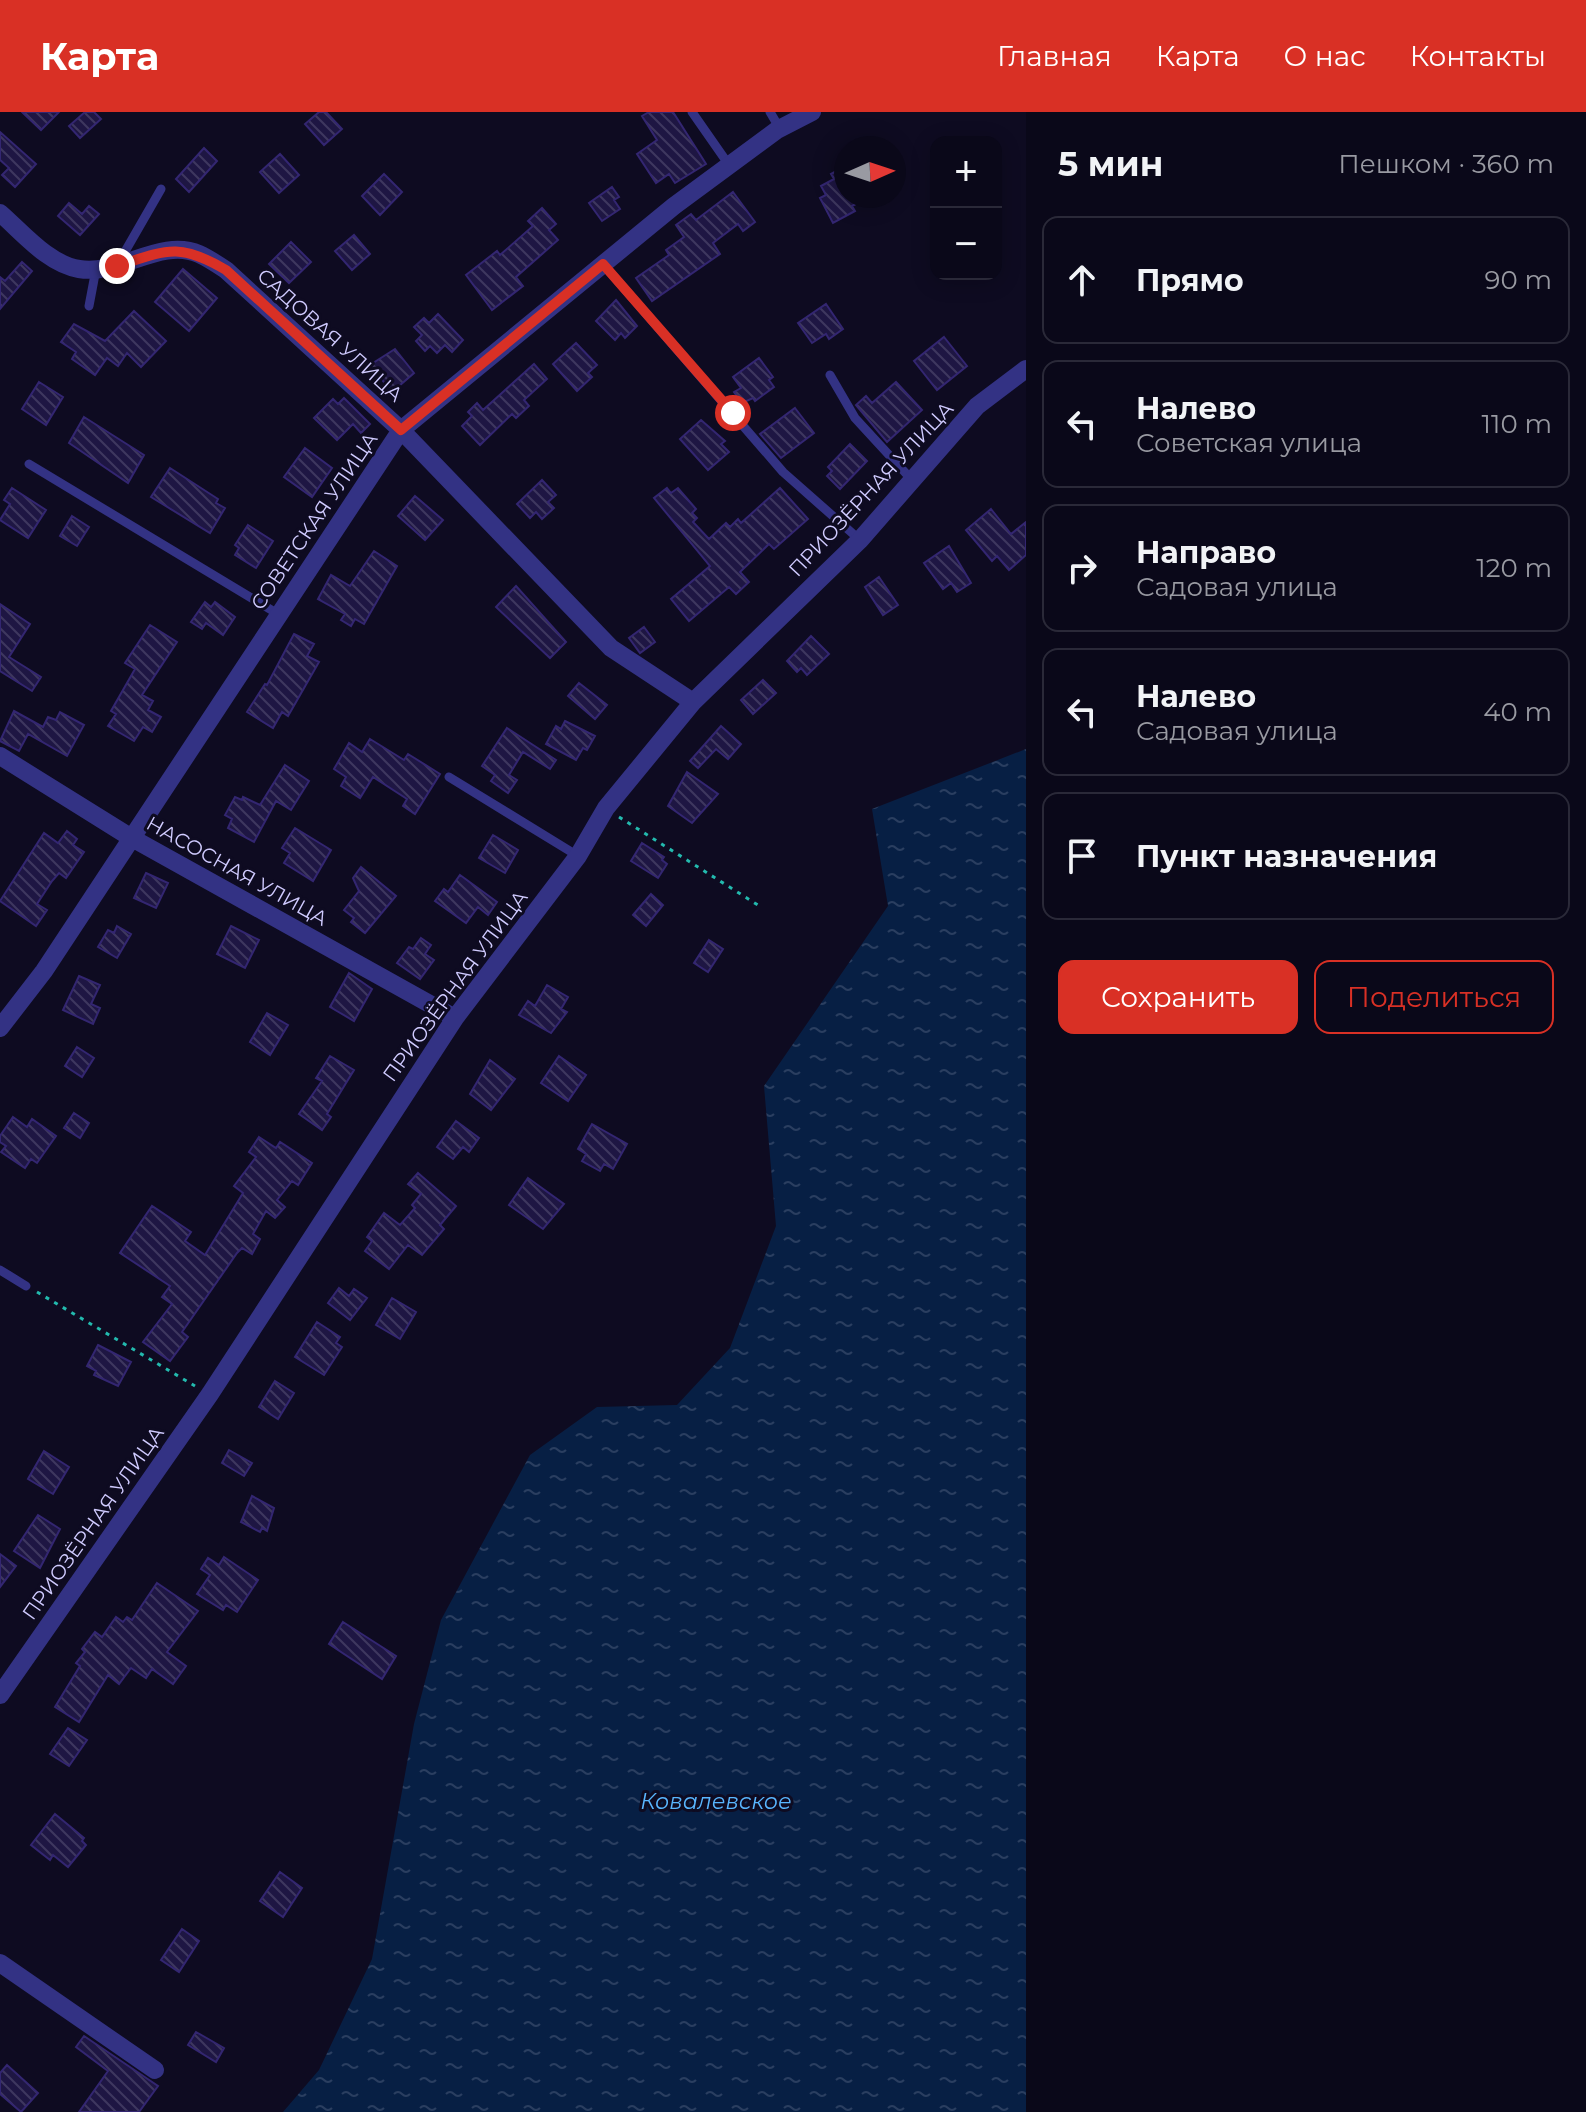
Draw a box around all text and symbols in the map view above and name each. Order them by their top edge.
text: Карта [40,33,159,80]
text: Главная [997,39,1112,73]
text: Карта [1156,39,1240,73]
text: О нас [1284,39,1366,73]
text: Контакты [1410,39,1546,73]
north arrow [834,136,906,208]
map controls [930,136,1002,280]
button: + [930,136,1002,208]
text: 5 мин [1058,143,1163,185]
text: Пешком · 360 m [1338,148,1554,180]
button: − [930,208,1002,280]
route end [99,248,135,284]
icon: ahead [1060,258,1104,302]
text: Прямо [1136,262,1244,299]
street label: САДОВАЯ УЛИЦА [252,263,408,407]
text: 90 m [1485,264,1552,296]
text: Налево [1136,390,1256,427]
route start [715,395,751,431]
street label: ПРИОЗЁРНАЯ УЛИЦА [784,396,958,581]
icon: left [1060,402,1104,446]
text: 110 m [1482,408,1552,440]
text: Советская улица [1136,427,1362,459]
street label: СОВЕТСКАЯ УЛИЦА [246,428,382,614]
text: Направо [1136,534,1276,571]
icon: right [1060,546,1104,590]
text: 120 m [1476,552,1552,584]
text: Садовая улица [1136,571,1338,603]
text: Налево [1136,678,1256,715]
icon: left [1060,690,1104,734]
text: 40 m [1483,696,1552,728]
text: Садовая улица [1136,715,1338,747]
street label: НАСОСНАЯ УЛИЦА [142,811,332,931]
icon: arrive [1060,834,1104,878]
text: Пункт назначения [1136,838,1437,875]
street label: ПРИОЗЁРНАЯ УЛИЦА [378,886,533,1086]
button: Сохранить [1058,960,1298,1034]
button: Поделиться [1314,960,1554,1034]
street label: ПРИОЗЁРНАЯ УЛИЦА [17,1422,169,1624]
water label: Ковалевское [640,1788,792,1815]

